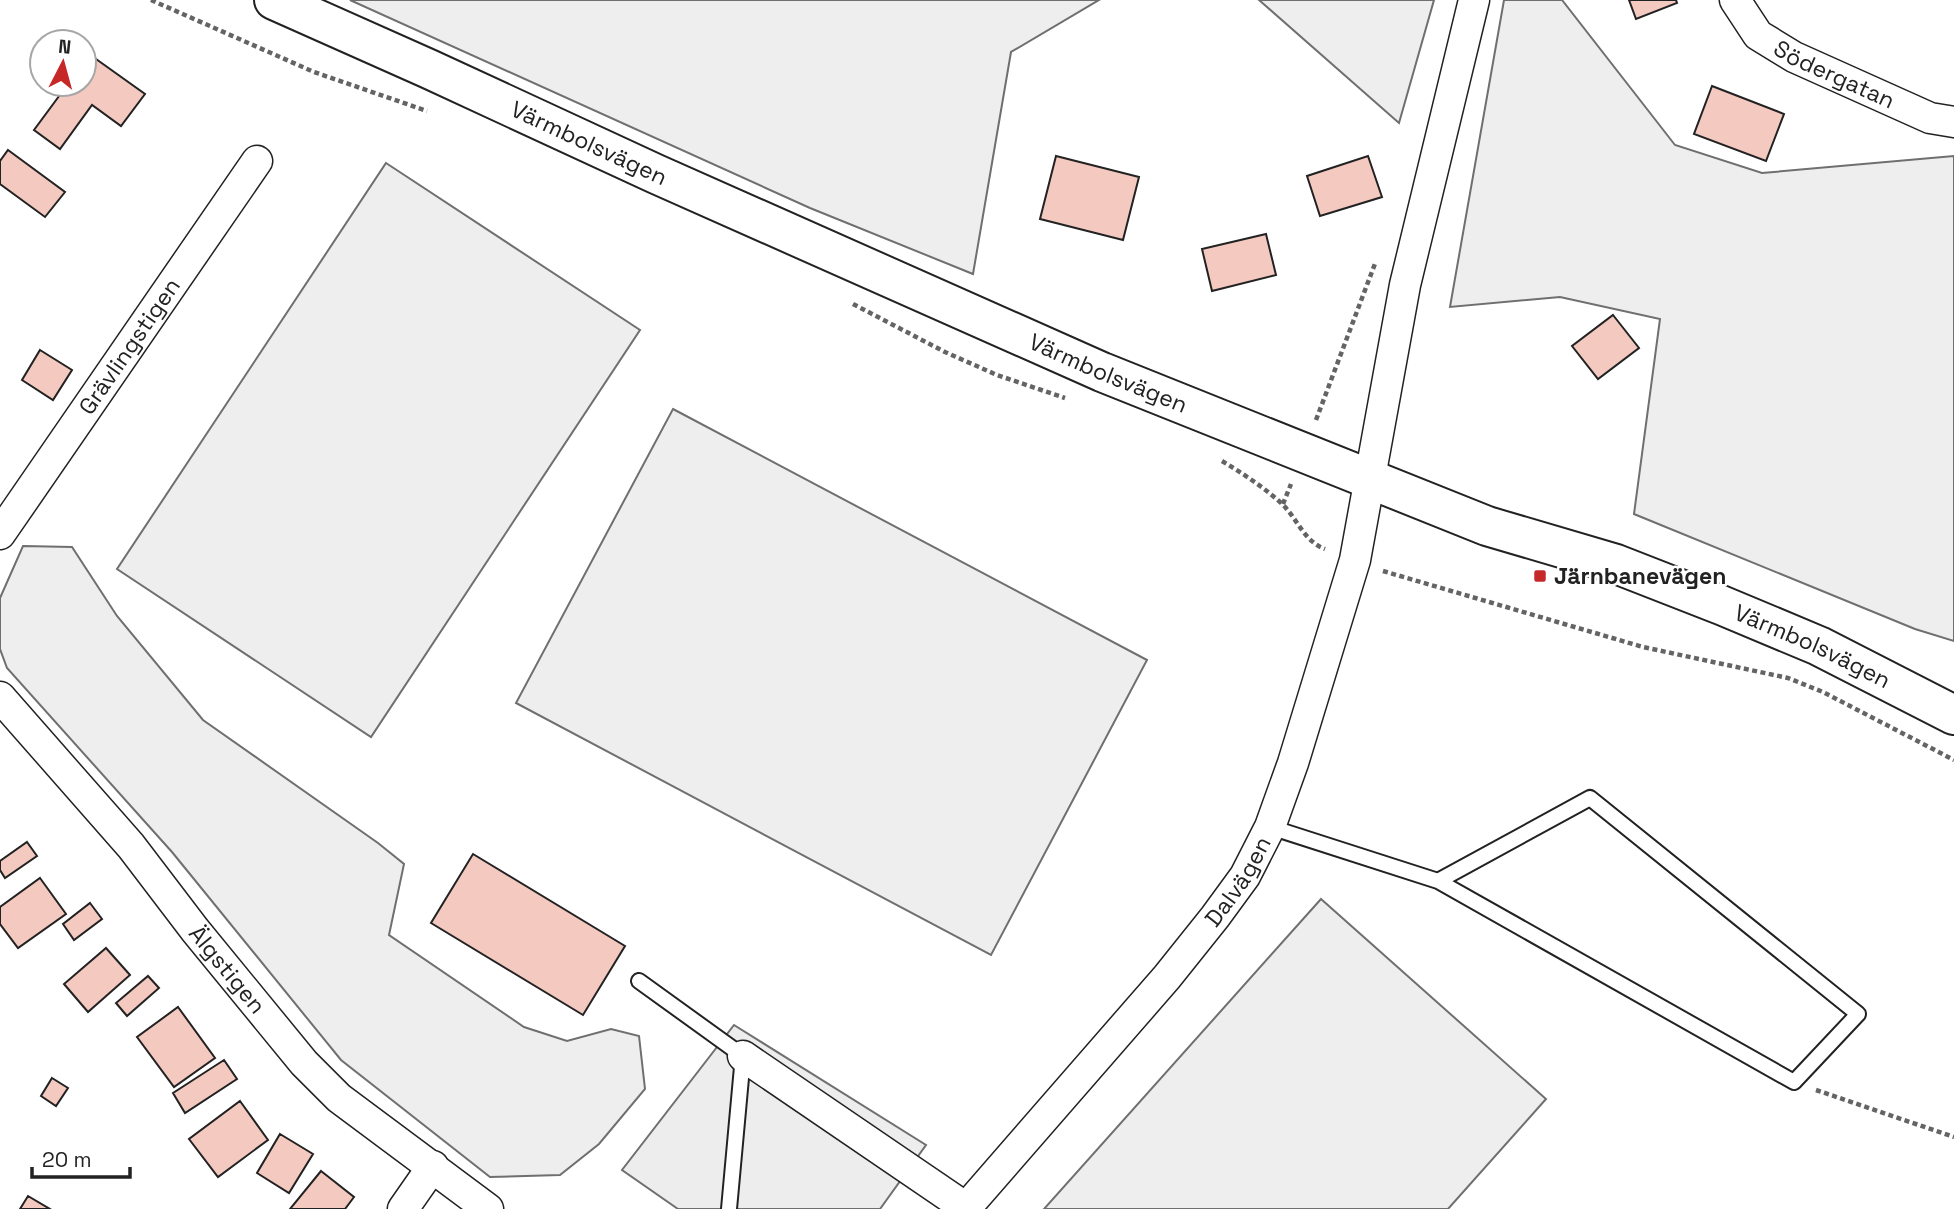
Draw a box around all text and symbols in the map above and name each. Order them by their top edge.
north arrow [28,28,98,98]
text: N [57,33,72,60]
street label: Södergatan [1768,33,1900,115]
street label: Värmbolsvägen [506,94,672,192]
street label: Grävlingstigen [72,272,187,420]
street label: Värmbolsvägen [1024,327,1192,420]
place label: Järnbanevägen [1554,561,1726,591]
marker: Järnbanevägen [1532,568,1548,584]
street label: Värmbolsvägen [1730,597,1896,695]
street label: Dalvägen [1198,831,1278,933]
street label: Älgstigen [182,919,272,1020]
scale bar [32,1136,130,1180]
text: 20 m [42,1146,92,1173]

